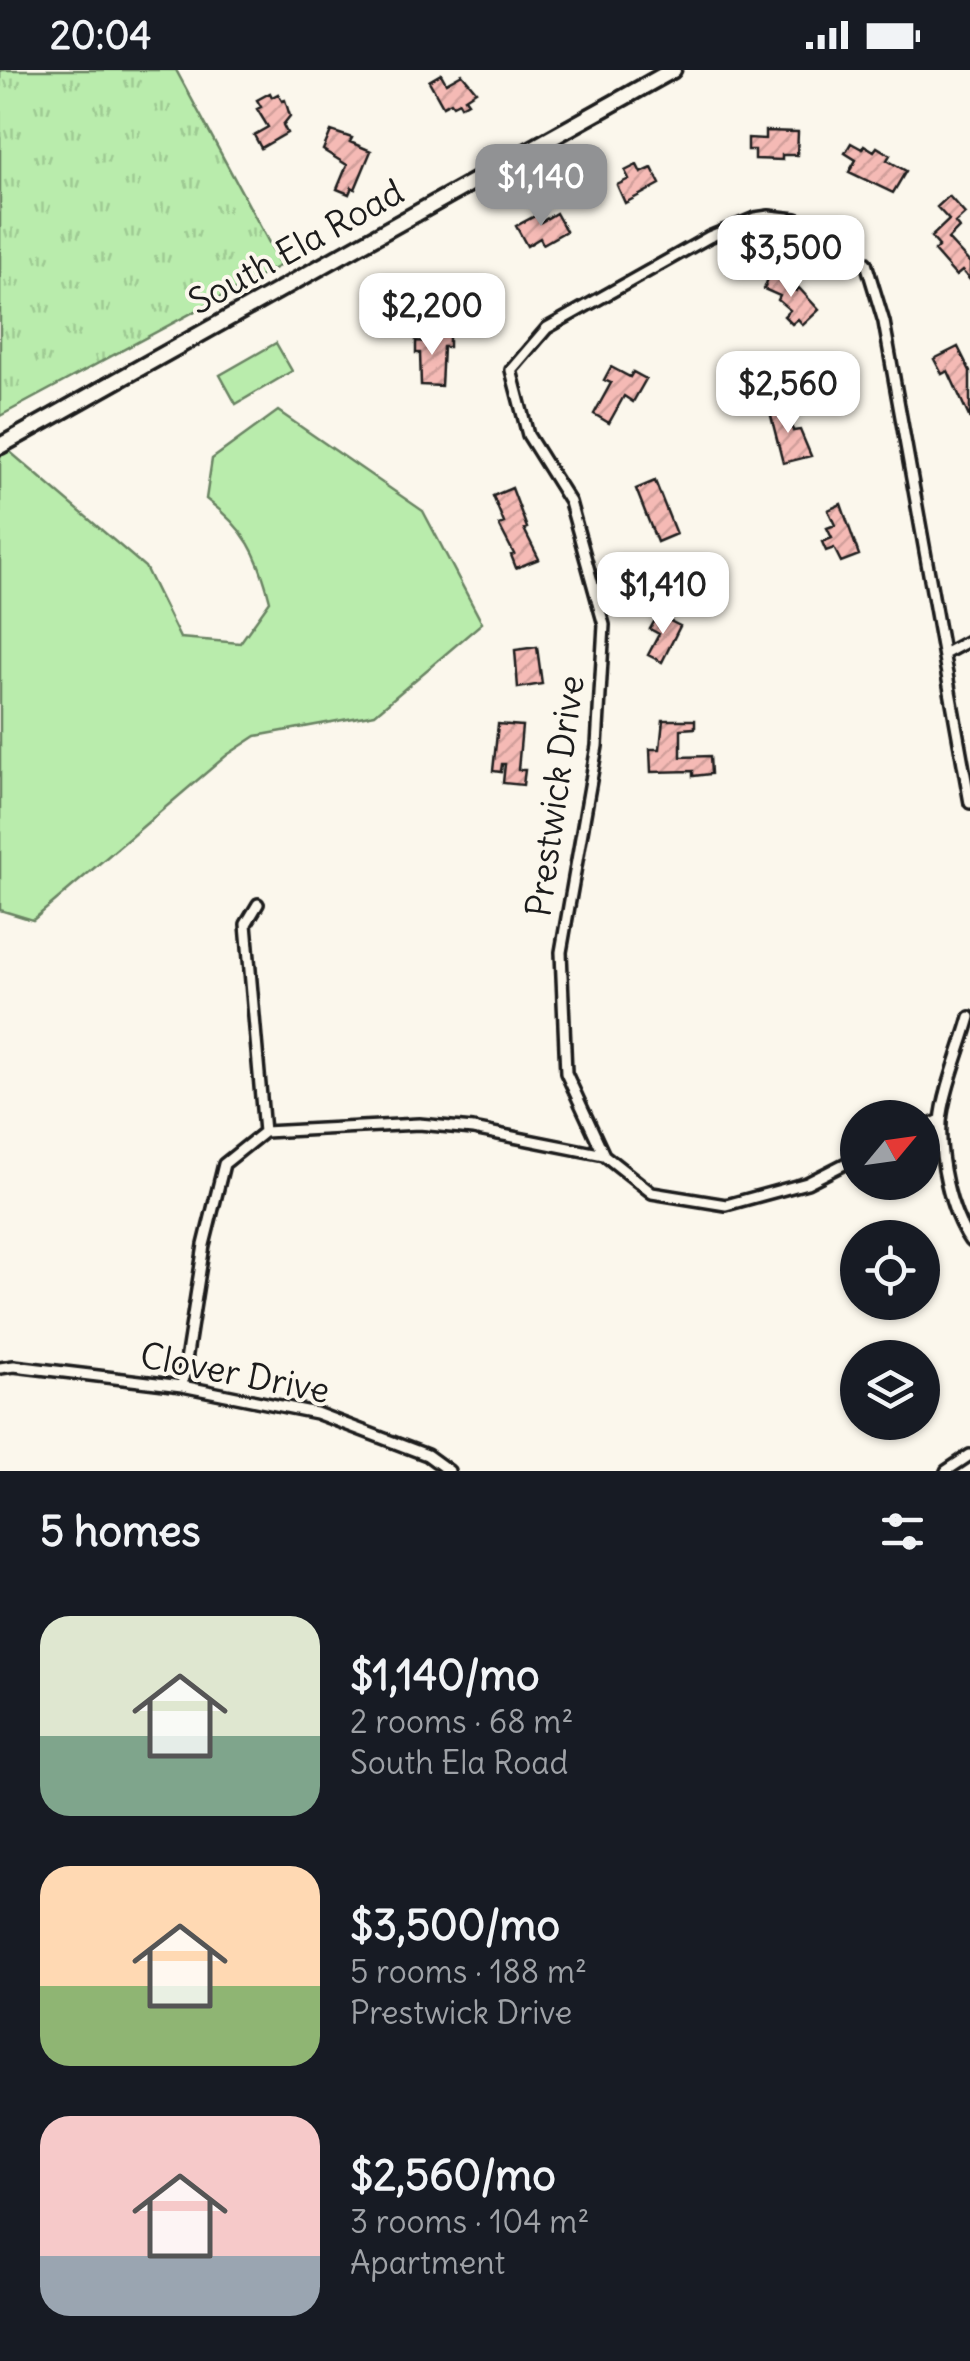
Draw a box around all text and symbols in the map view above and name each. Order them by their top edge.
text: 20:04 [50,12,151,59]
pin: $1,140 [460,144,622,229]
text: $1,140 [497,156,585,197]
street label: South Ela Road [180,169,411,323]
pin: $3,500 [710,215,872,300]
text: $3,500 [739,227,843,268]
pin: $2,200 [351,273,513,358]
text: $2,200 [381,285,483,326]
pin: $2,560 [707,351,869,436]
text: $2,560 [738,363,838,404]
pin: $1,410 [582,552,744,637]
text: $1,410 [619,564,707,605]
street label: Prestwick Drive [515,672,593,919]
north arrow [840,1100,940,1200]
map controls [840,1100,940,1440]
button: locate [840,1220,940,1320]
street label: Clover Drive [137,1332,334,1412]
button: layers [840,1340,940,1440]
icon: filters [875,1504,930,1559]
text: 5 homes [40,1505,201,1557]
text: $1,140/mo [350,1649,540,1701]
icon: home [120,1656,240,1776]
text: 2 rooms · 68 m² [350,1701,573,1742]
text: South Ela Road [350,1742,568,1783]
text: $3,500/mo [350,1899,560,1951]
icon: home [120,1906,240,2026]
text: 5 rooms · 188 m² [350,1951,587,1992]
text: Prestwick Drive [350,1992,572,2033]
text: $2,560/mo [350,2149,556,2201]
icon: home [120,2156,240,2276]
text: 3 rooms · 104 m² [350,2201,589,2242]
text: Apartment [350,2242,505,2283]

